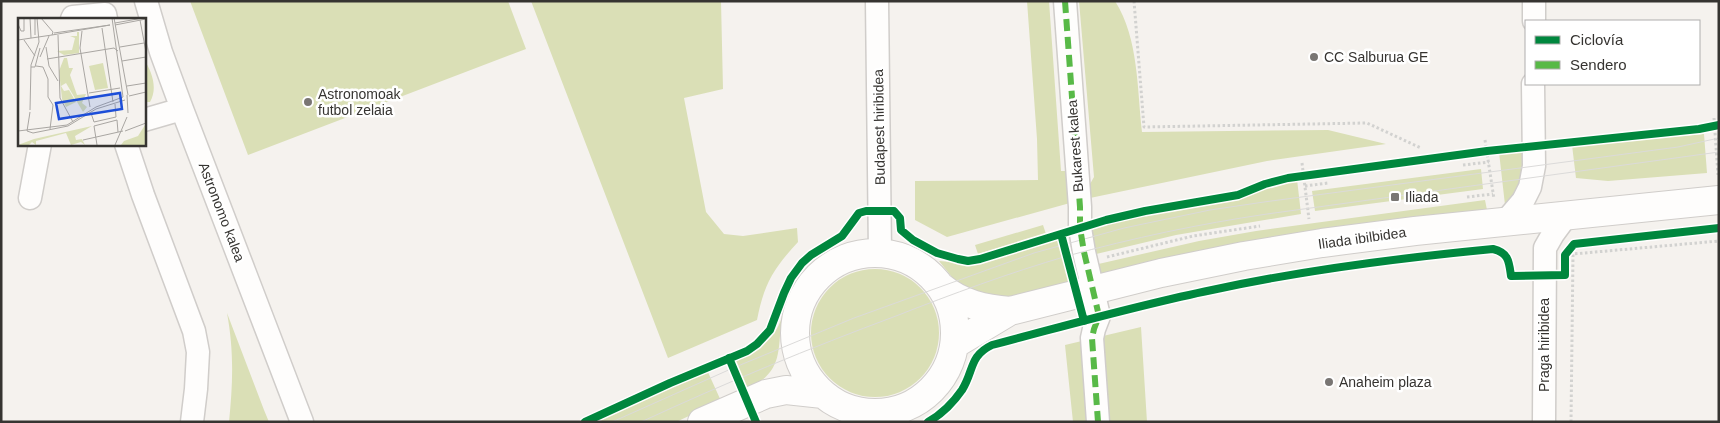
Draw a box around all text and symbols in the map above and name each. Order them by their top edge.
inset map [18,18,145,145]
legend [1525,20,1700,85]
text: Ciclovía [1570,31,1624,48]
place label: CC Salburua GE [1324,49,1428,65]
marker: CC Salburua GE [1308,51,1320,63]
text: Sendero [1570,56,1627,73]
street label: Budapest hiribidea [870,69,888,185]
place label: Astronomoak futbol zelaia [318,86,401,118]
marker: Astronomoak futbol zelaia [302,96,314,108]
street label: Bukarest kalea [1064,99,1086,193]
street label: Astronomo kalea [196,160,248,264]
place label: Iliada [1405,189,1439,205]
marker: Iliada [1389,191,1401,203]
street label: Iliada ibilbidea [1317,224,1407,252]
street label: Praga hiribidea [1536,298,1552,392]
place label: Anaheim plaza [1339,374,1432,390]
marker: Anaheim plaza [1323,376,1335,388]

